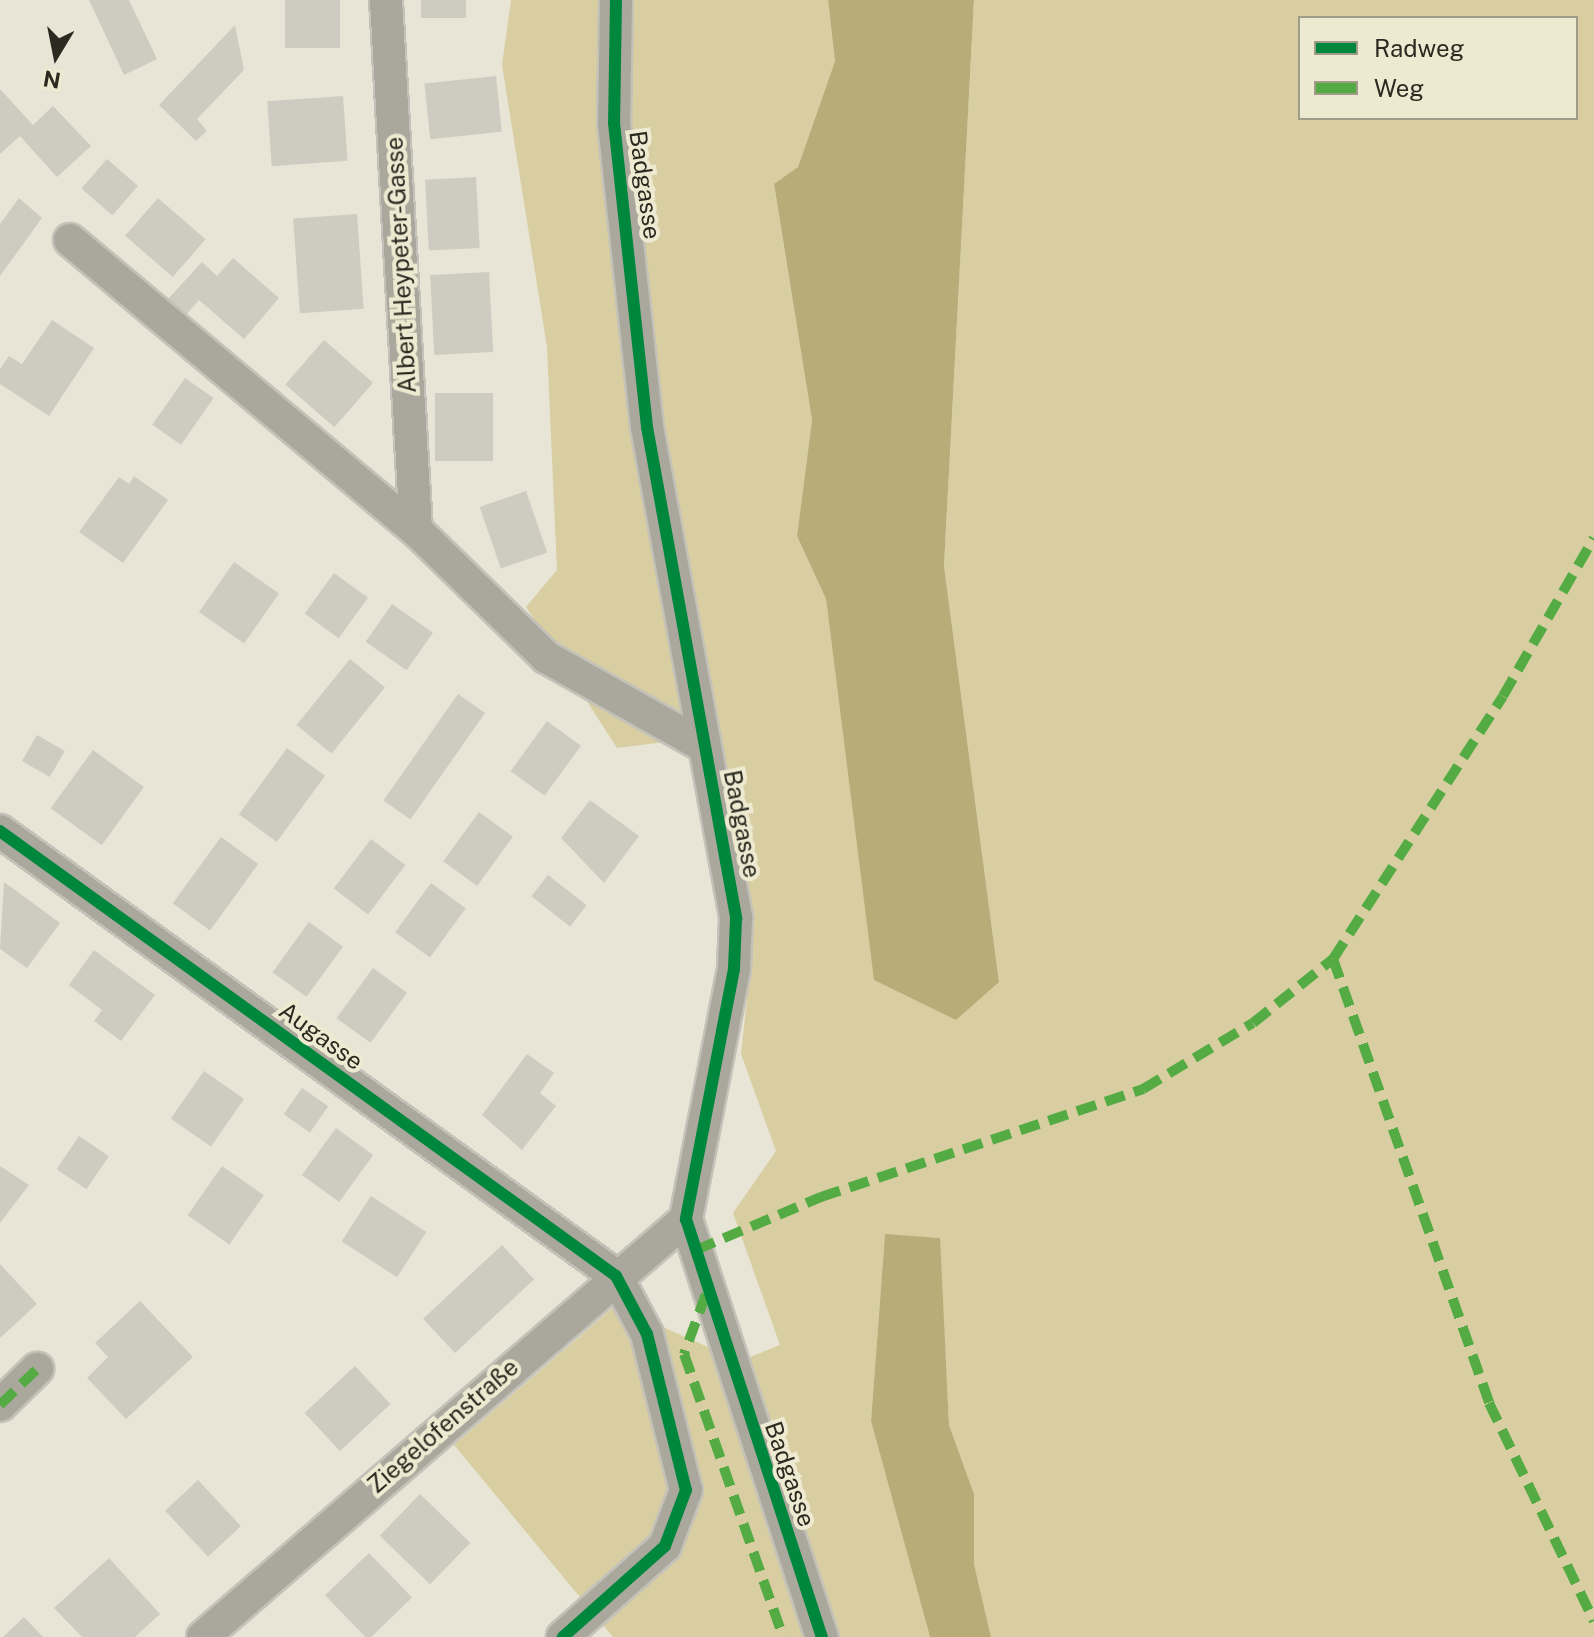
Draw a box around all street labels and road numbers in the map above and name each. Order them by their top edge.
street label: Badgasse [623,129,667,241]
street label: Albert Heypeter-Gasse [380,136,422,394]
street label: Badgasse [717,768,767,880]
street label: Augasse [274,996,368,1076]
street label: Ziegelofenstraße [362,1353,524,1499]
street label: Badgasse [759,1418,821,1530]

